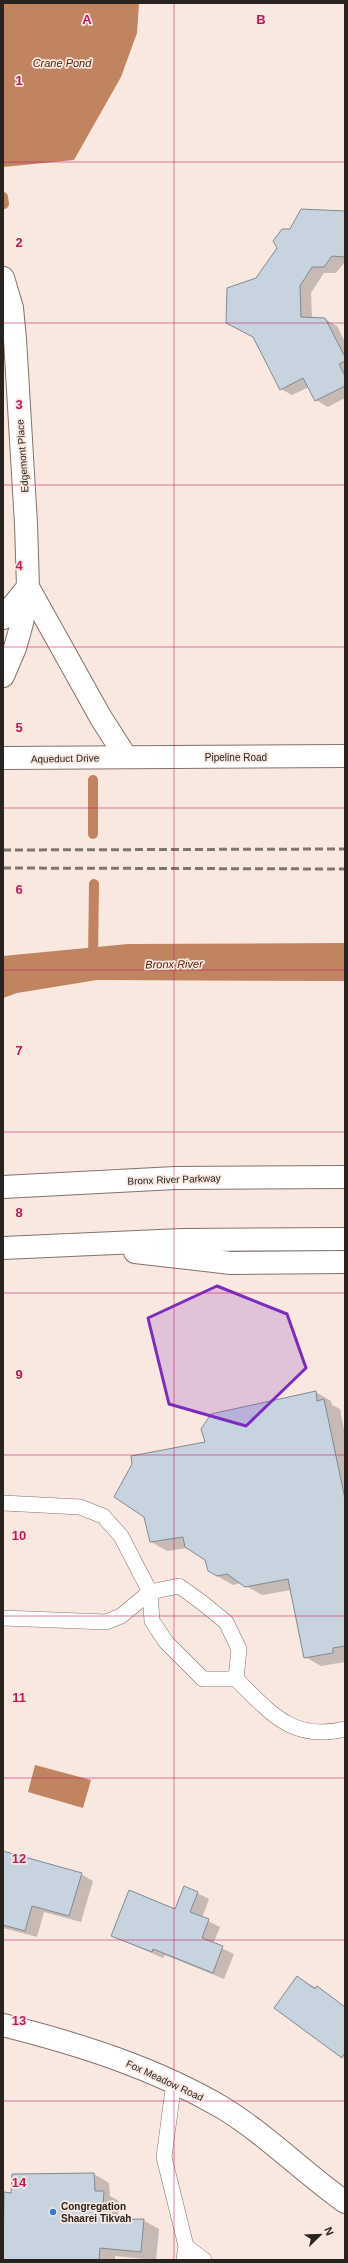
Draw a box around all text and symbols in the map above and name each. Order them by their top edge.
text: A [82,12,92,27]
text: B [256,12,266,27]
water label: Crane Pond [33,57,92,69]
text: 1 [15,73,23,88]
text: 2 [15,235,23,250]
text: 3 [15,397,23,412]
street label: Edgemont Place [14,419,31,493]
text: 4 [15,558,23,573]
text: 5 [15,720,23,735]
street label: Aqueduct Drive [31,752,100,765]
street label: Pipeline Road [205,752,267,763]
text: 6 [15,882,23,897]
water label: Bronx River [145,957,204,971]
text: 7 [15,1043,23,1058]
street label: Bronx River Parkway [127,1172,221,1187]
text: 8 [15,1205,23,1220]
text: 9 [15,1367,23,1382]
text: 10 [12,1528,26,1543]
text: 11 [12,1690,26,1705]
text: 12 [12,1851,26,1866]
text: 13 [12,2013,26,2028]
street label: Fox Meadow Road [124,2058,205,2103]
text: 14 [12,2175,27,2190]
place label: Congregation Shaarei Tikvah [61,2201,131,2224]
marker: Congregation Shaarei Tikvah [48,2207,58,2217]
north arrow [300,2215,340,2255]
text: N [322,2225,336,2237]

